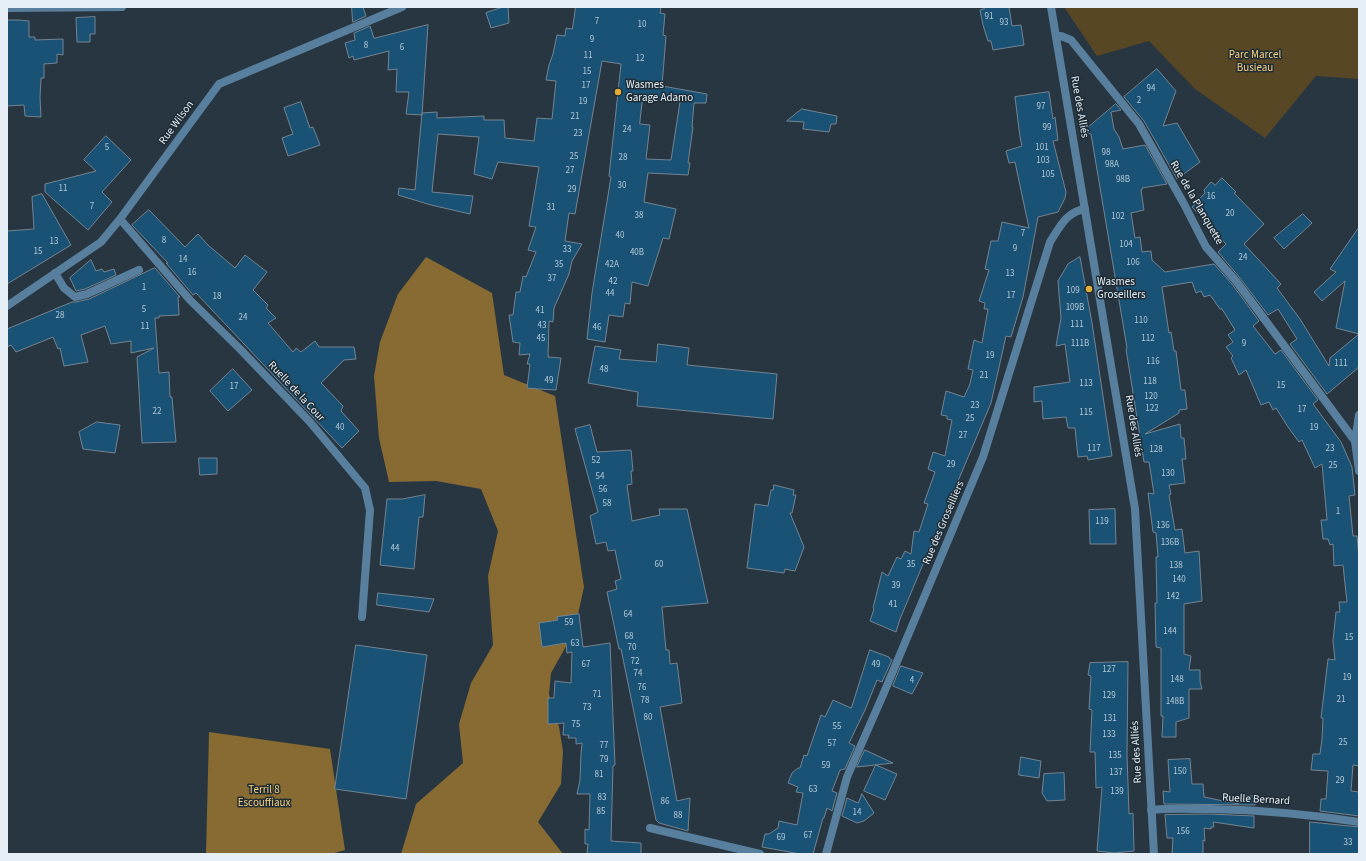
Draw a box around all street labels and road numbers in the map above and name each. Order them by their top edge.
street label: Rue des Alliés [1067,75,1091,139]
street label: Rue Wilson [157,99,197,147]
street label: Rue de la Planquette [1167,159,1225,247]
street label: Ruelle de la Cour [265,359,327,425]
street label: Rue des Alliés [1122,394,1144,458]
street label: Rue des Groseilliers [920,479,968,567]
street label: Rue des Alliés [1129,720,1145,784]
street label: Ruelle Bernard [1222,792,1290,808]

